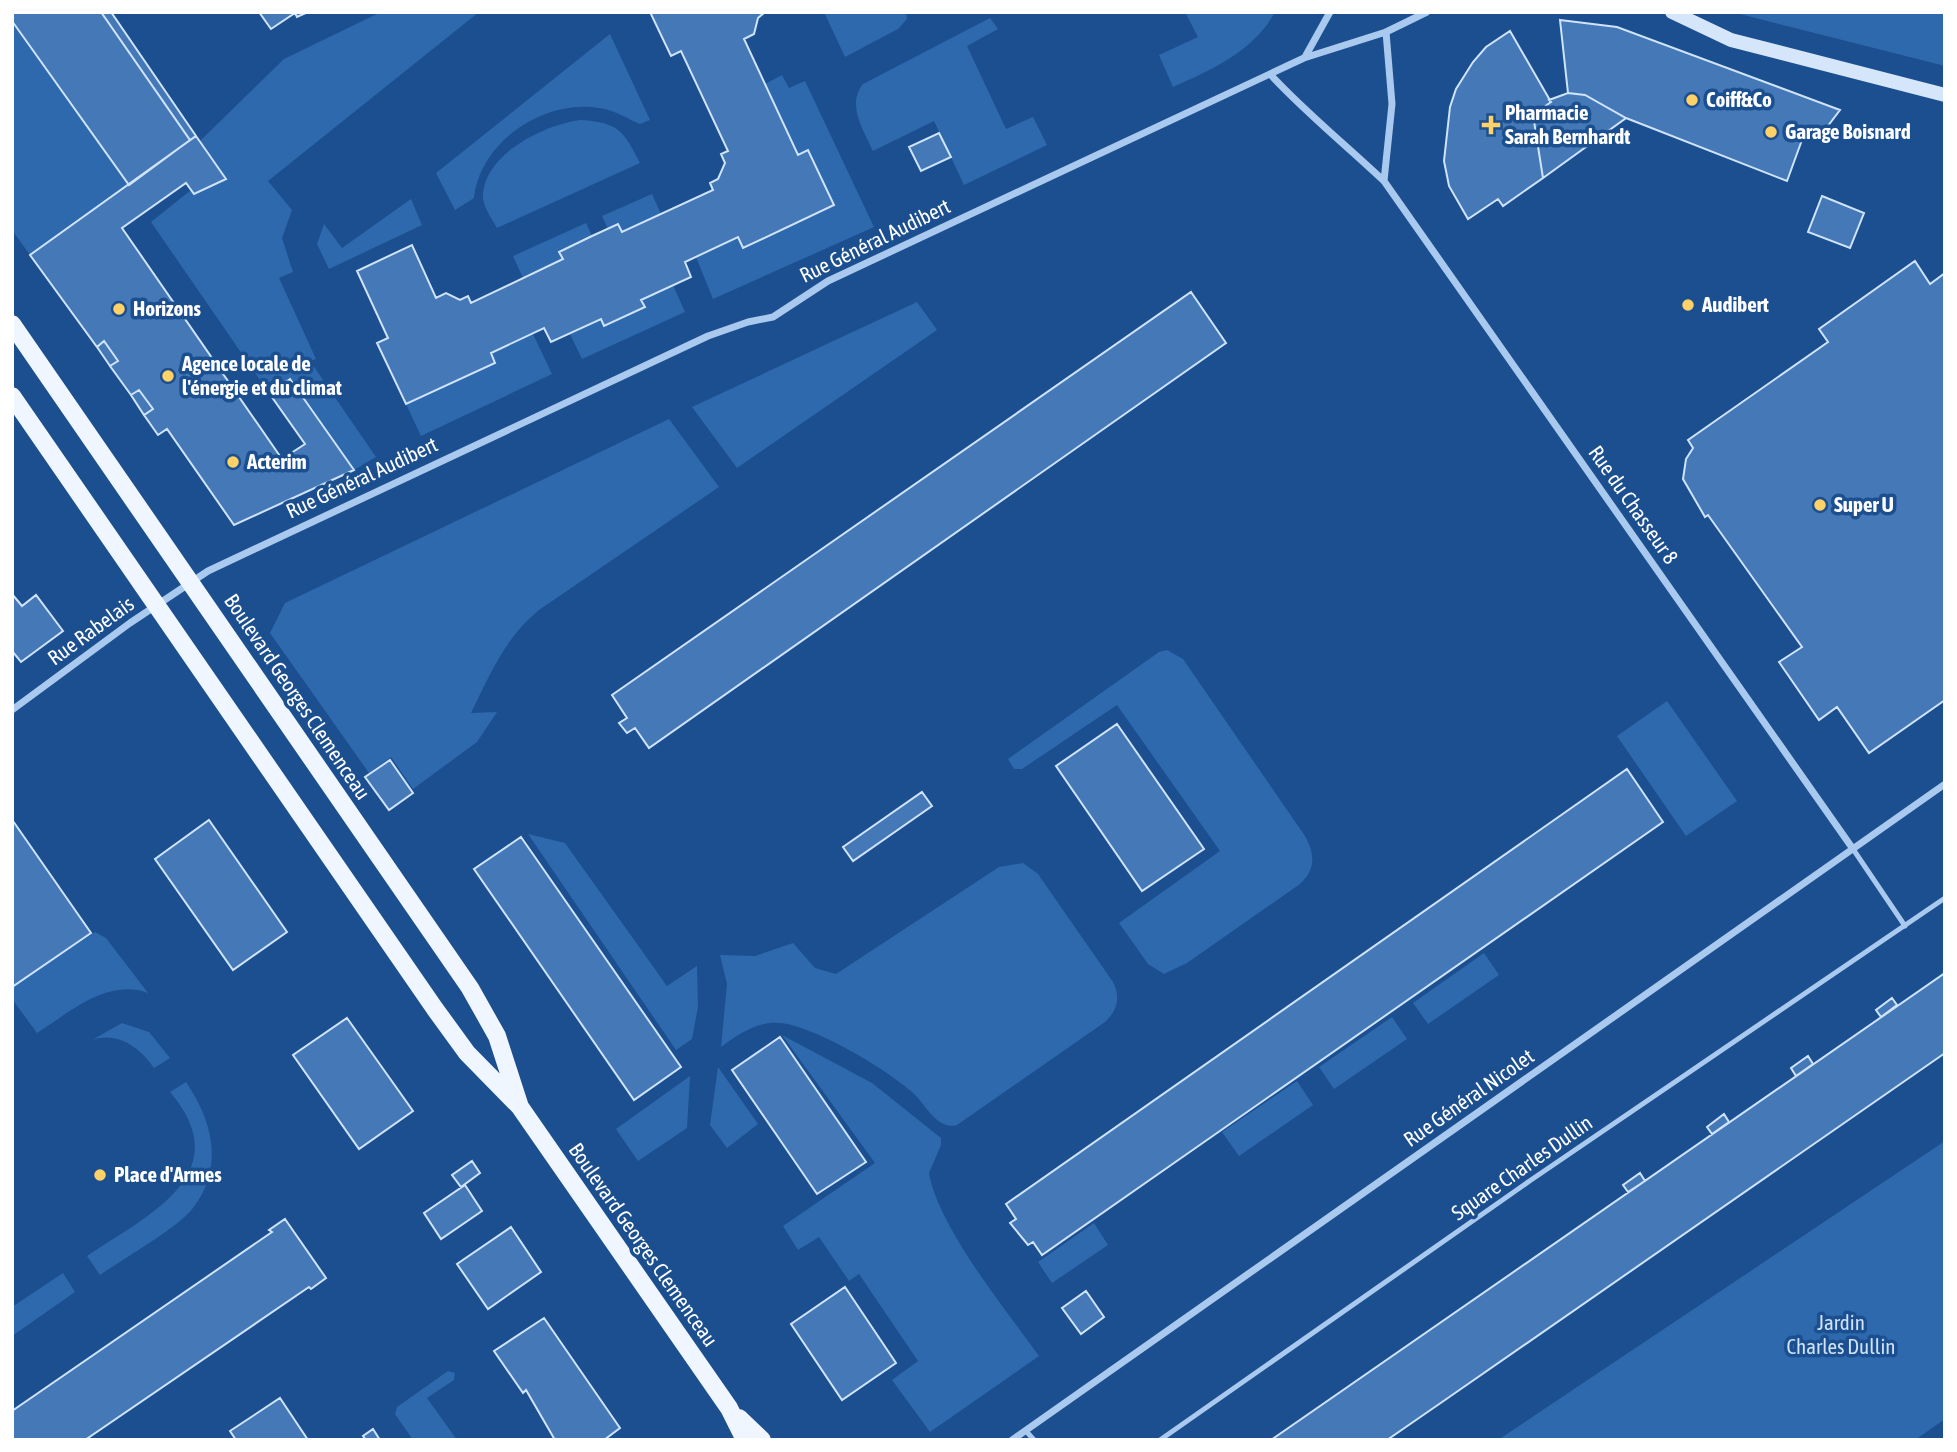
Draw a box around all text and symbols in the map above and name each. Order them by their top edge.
place label: Coiff&Co [1706,87,1772,111]
marker: Coiff&Co [1684,92,1700,108]
place label: Pharmacie Sarah Bernhardt [1505,100,1630,148]
marker: Pharmacie Sarah Bernhardt [1483,117,1499,133]
place label: Garage Boisnard [1785,119,1911,143]
marker: Garage Boisnard [1763,124,1779,140]
street label: Rue Général Audibert [796,193,954,287]
place label: Audibert [1701,292,1769,316]
place label: Horizons [133,296,202,320]
marker: Audibert [1680,297,1696,313]
marker: Horizons [111,301,127,317]
place label: Agence locale de l'énergie et du climat [181,351,342,399]
marker: Agence locale de l'énergie et du climat [160,368,176,384]
street label: Rue Général Audibert [282,432,441,523]
street label: Rue du Chasseur 8 [1584,441,1684,568]
place label: Acterim [246,449,307,473]
marker: Acterim [225,454,241,470]
place label: Super U [1834,492,1894,516]
marker: Super U [1812,497,1828,513]
street label: Boulevard Georges Clemenceau [220,589,376,804]
street label: Rue Rabelais [43,591,138,669]
street label: Rue Général Nicolet [1399,1043,1538,1151]
street label: Square Charles Dullin [1447,1110,1596,1225]
street label: Boulevard Georges Clemenceau [564,1138,723,1351]
place label: Place d'Armes [114,1162,222,1186]
marker: Place d'Armes [92,1167,108,1183]
park label: Jardin Charles Dullin [1787,1310,1895,1358]

